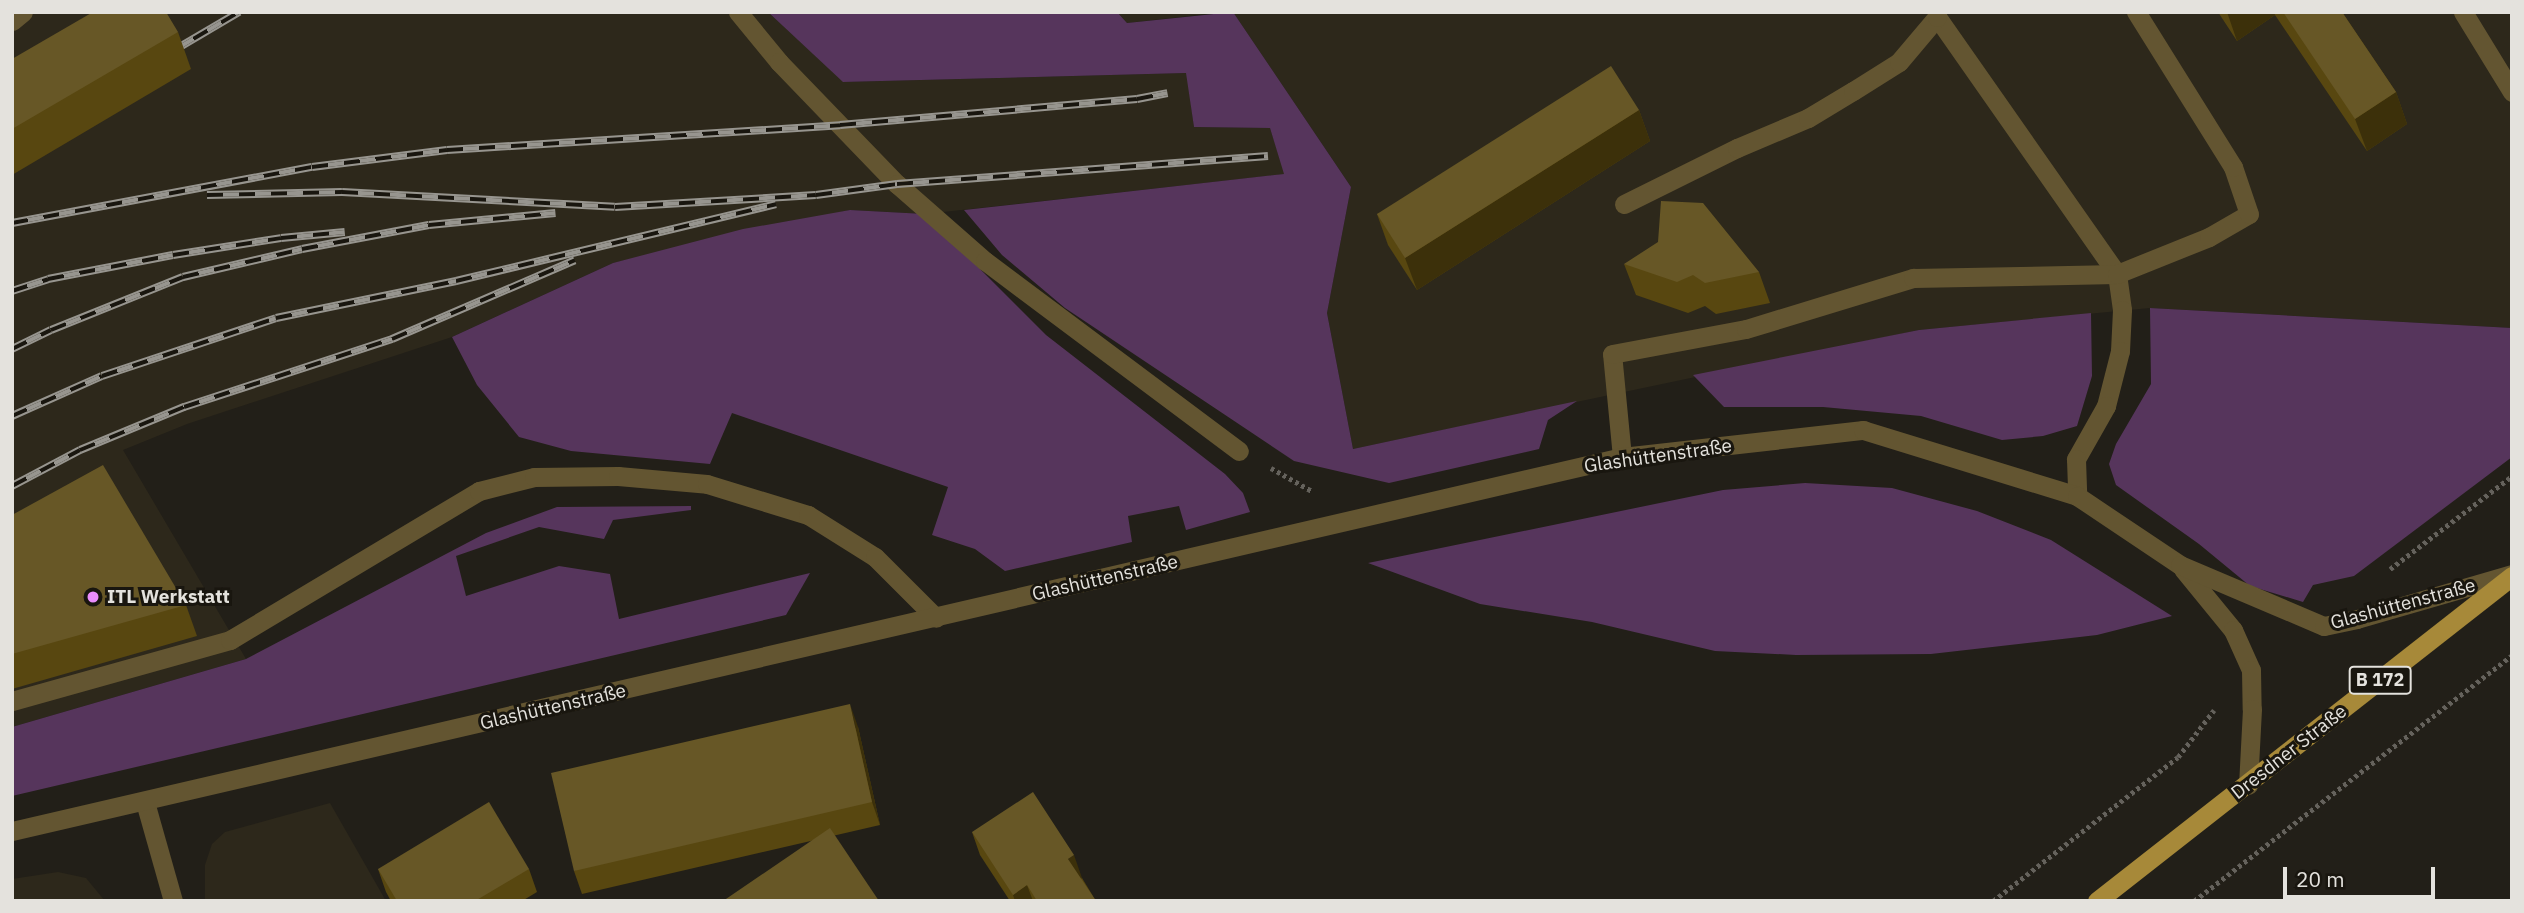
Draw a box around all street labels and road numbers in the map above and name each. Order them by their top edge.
street label: Glashüttenstraße [1583,434,1733,478]
street label: Glashüttenstraße [1030,550,1180,606]
street label: Glashüttenstraße [2328,574,2478,634]
road number: B 172 [2348,666,2412,694]
street label: Glashüttenstraße [478,679,628,735]
street label: Dresdner Straße [2227,700,2351,804]

